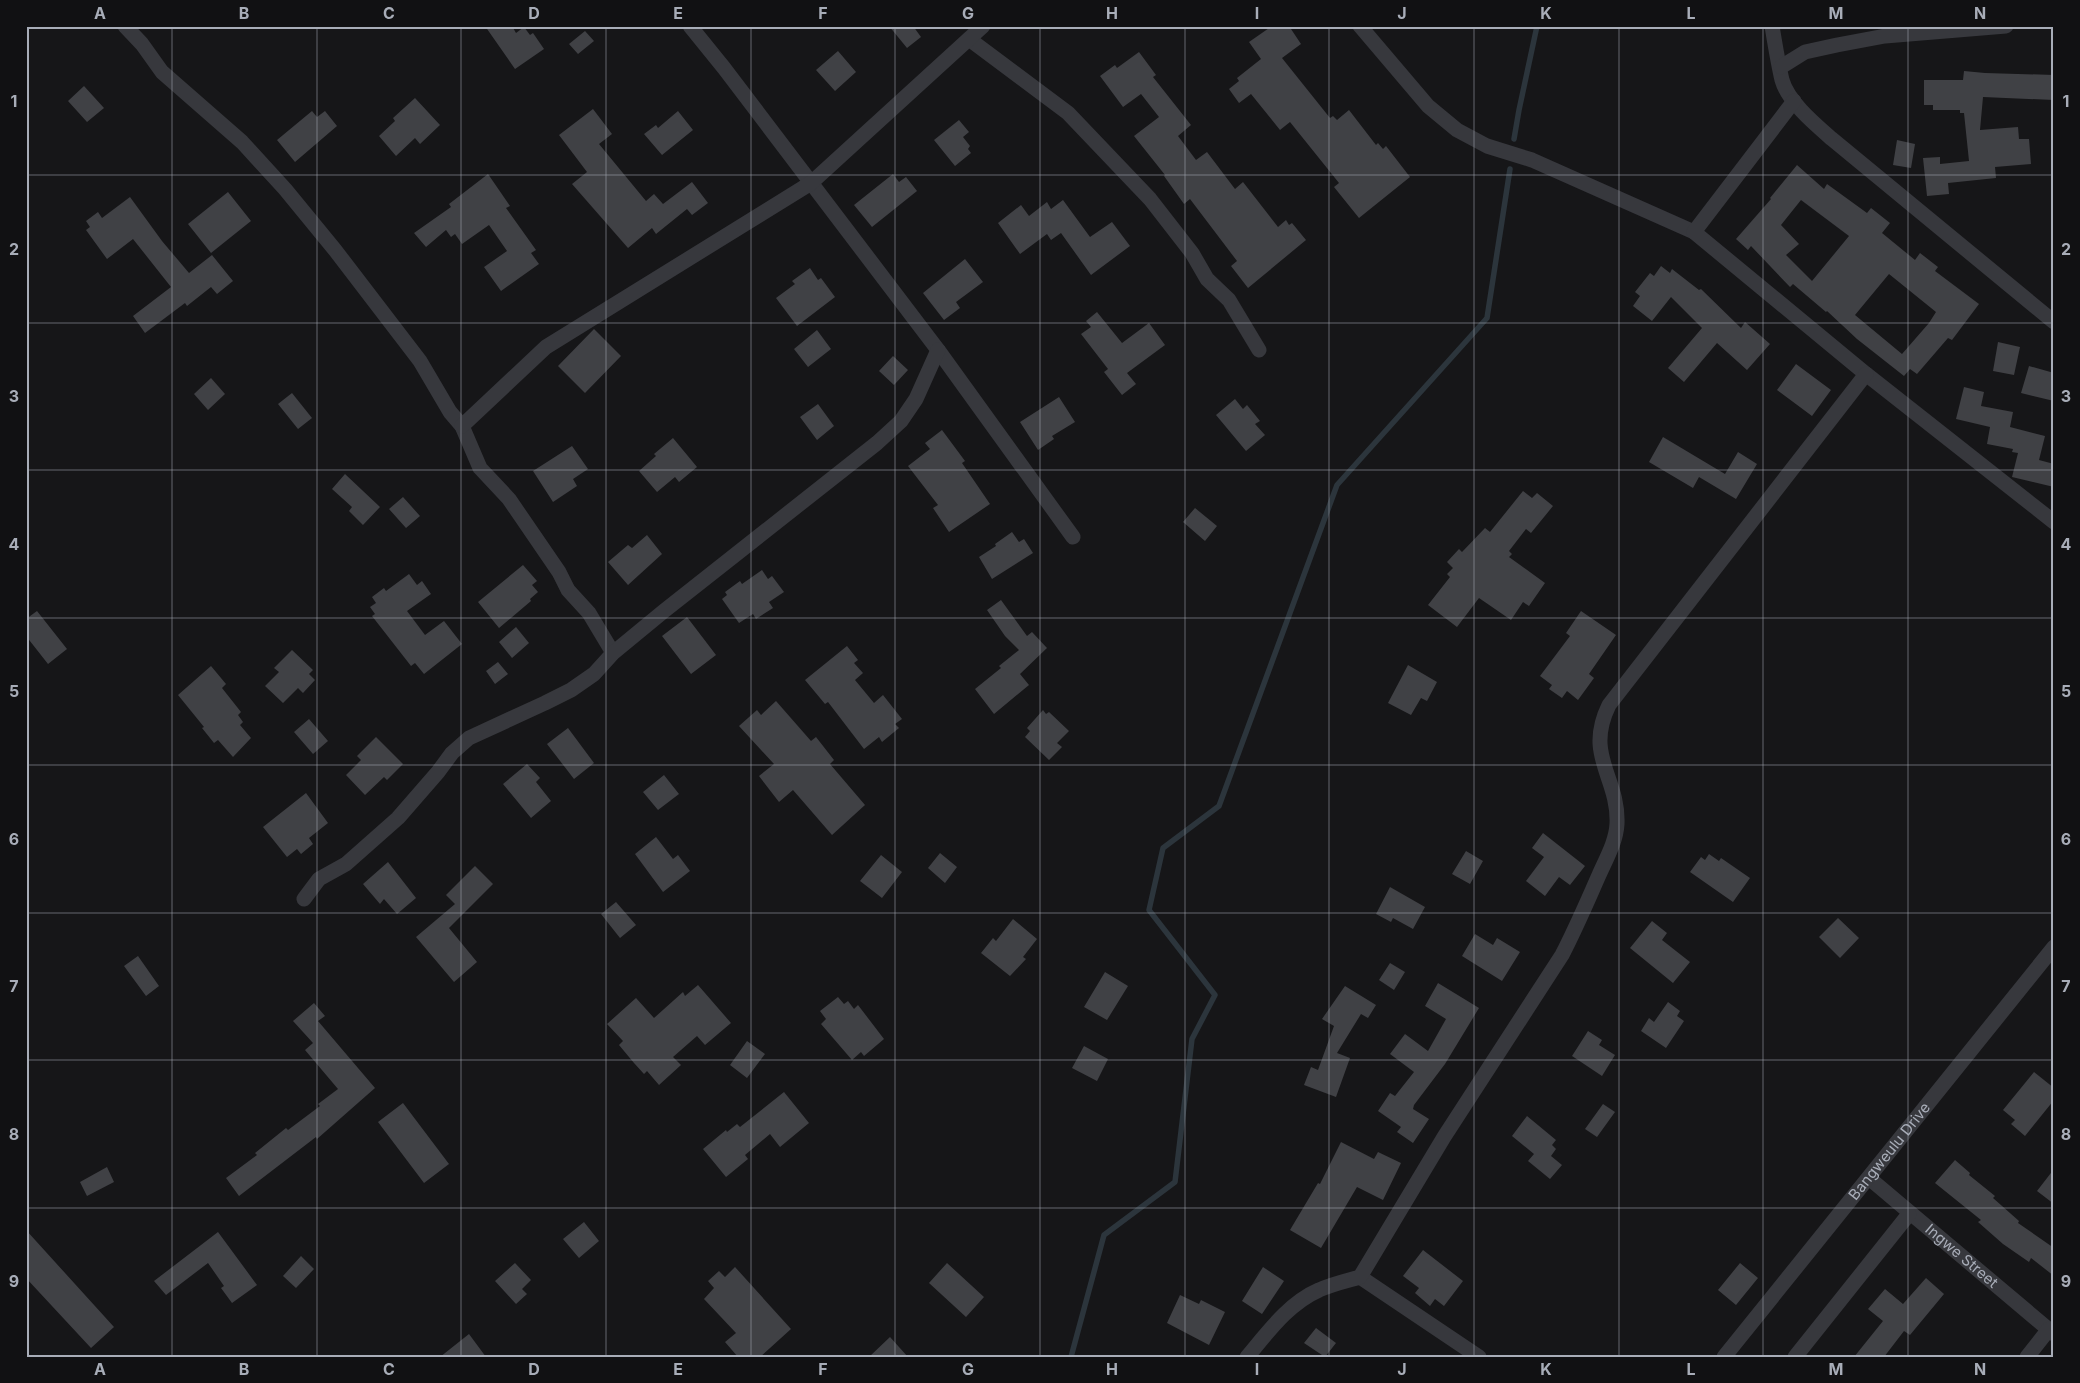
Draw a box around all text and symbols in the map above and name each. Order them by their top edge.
text: A [94,3,106,23]
text: B [239,3,249,23]
text: C [383,3,395,23]
text: D [528,3,540,23]
text: E [673,3,683,23]
text: F [818,3,828,23]
text: G [962,3,974,23]
text: H [1106,3,1118,23]
text: I [1255,3,1259,23]
text: J [1397,3,1407,23]
text: K [1540,3,1552,23]
text: L [1686,3,1696,23]
text: M [1829,3,1843,23]
text: N [1974,3,1986,23]
text: 1 [11,91,17,111]
text: 1 [2063,91,2069,111]
text: 2 [9,239,19,259]
text: 2 [2061,239,2071,259]
text: 3 [9,386,19,406]
text: 3 [2061,386,2071,406]
text: 4 [9,534,20,554]
text: 4 [2061,534,2072,554]
text: 5 [9,681,19,701]
text: 5 [2061,681,2071,701]
text: 6 [9,829,19,849]
text: 6 [2061,829,2071,849]
text: 7 [9,976,19,996]
text: 7 [2061,976,2071,996]
street label: Bangweulu Drive [1844,1098,1934,1204]
text: 8 [9,1124,19,1144]
text: 8 [2061,1124,2071,1144]
street label: Ingwe Street [1922,1220,2002,1292]
text: 9 [9,1271,19,1291]
text: 9 [2061,1271,2071,1291]
text: A [94,1359,106,1379]
text: B [239,1359,249,1379]
text: C [383,1359,395,1379]
text: D [528,1359,540,1379]
text: E [673,1359,683,1379]
text: F [818,1359,828,1379]
text: G [962,1359,974,1379]
text: H [1106,1359,1118,1379]
text: I [1255,1359,1259,1379]
text: J [1397,1359,1407,1379]
text: K [1540,1359,1552,1379]
text: L [1686,1359,1696,1379]
text: M [1829,1359,1843,1379]
text: N [1974,1359,1986,1379]

